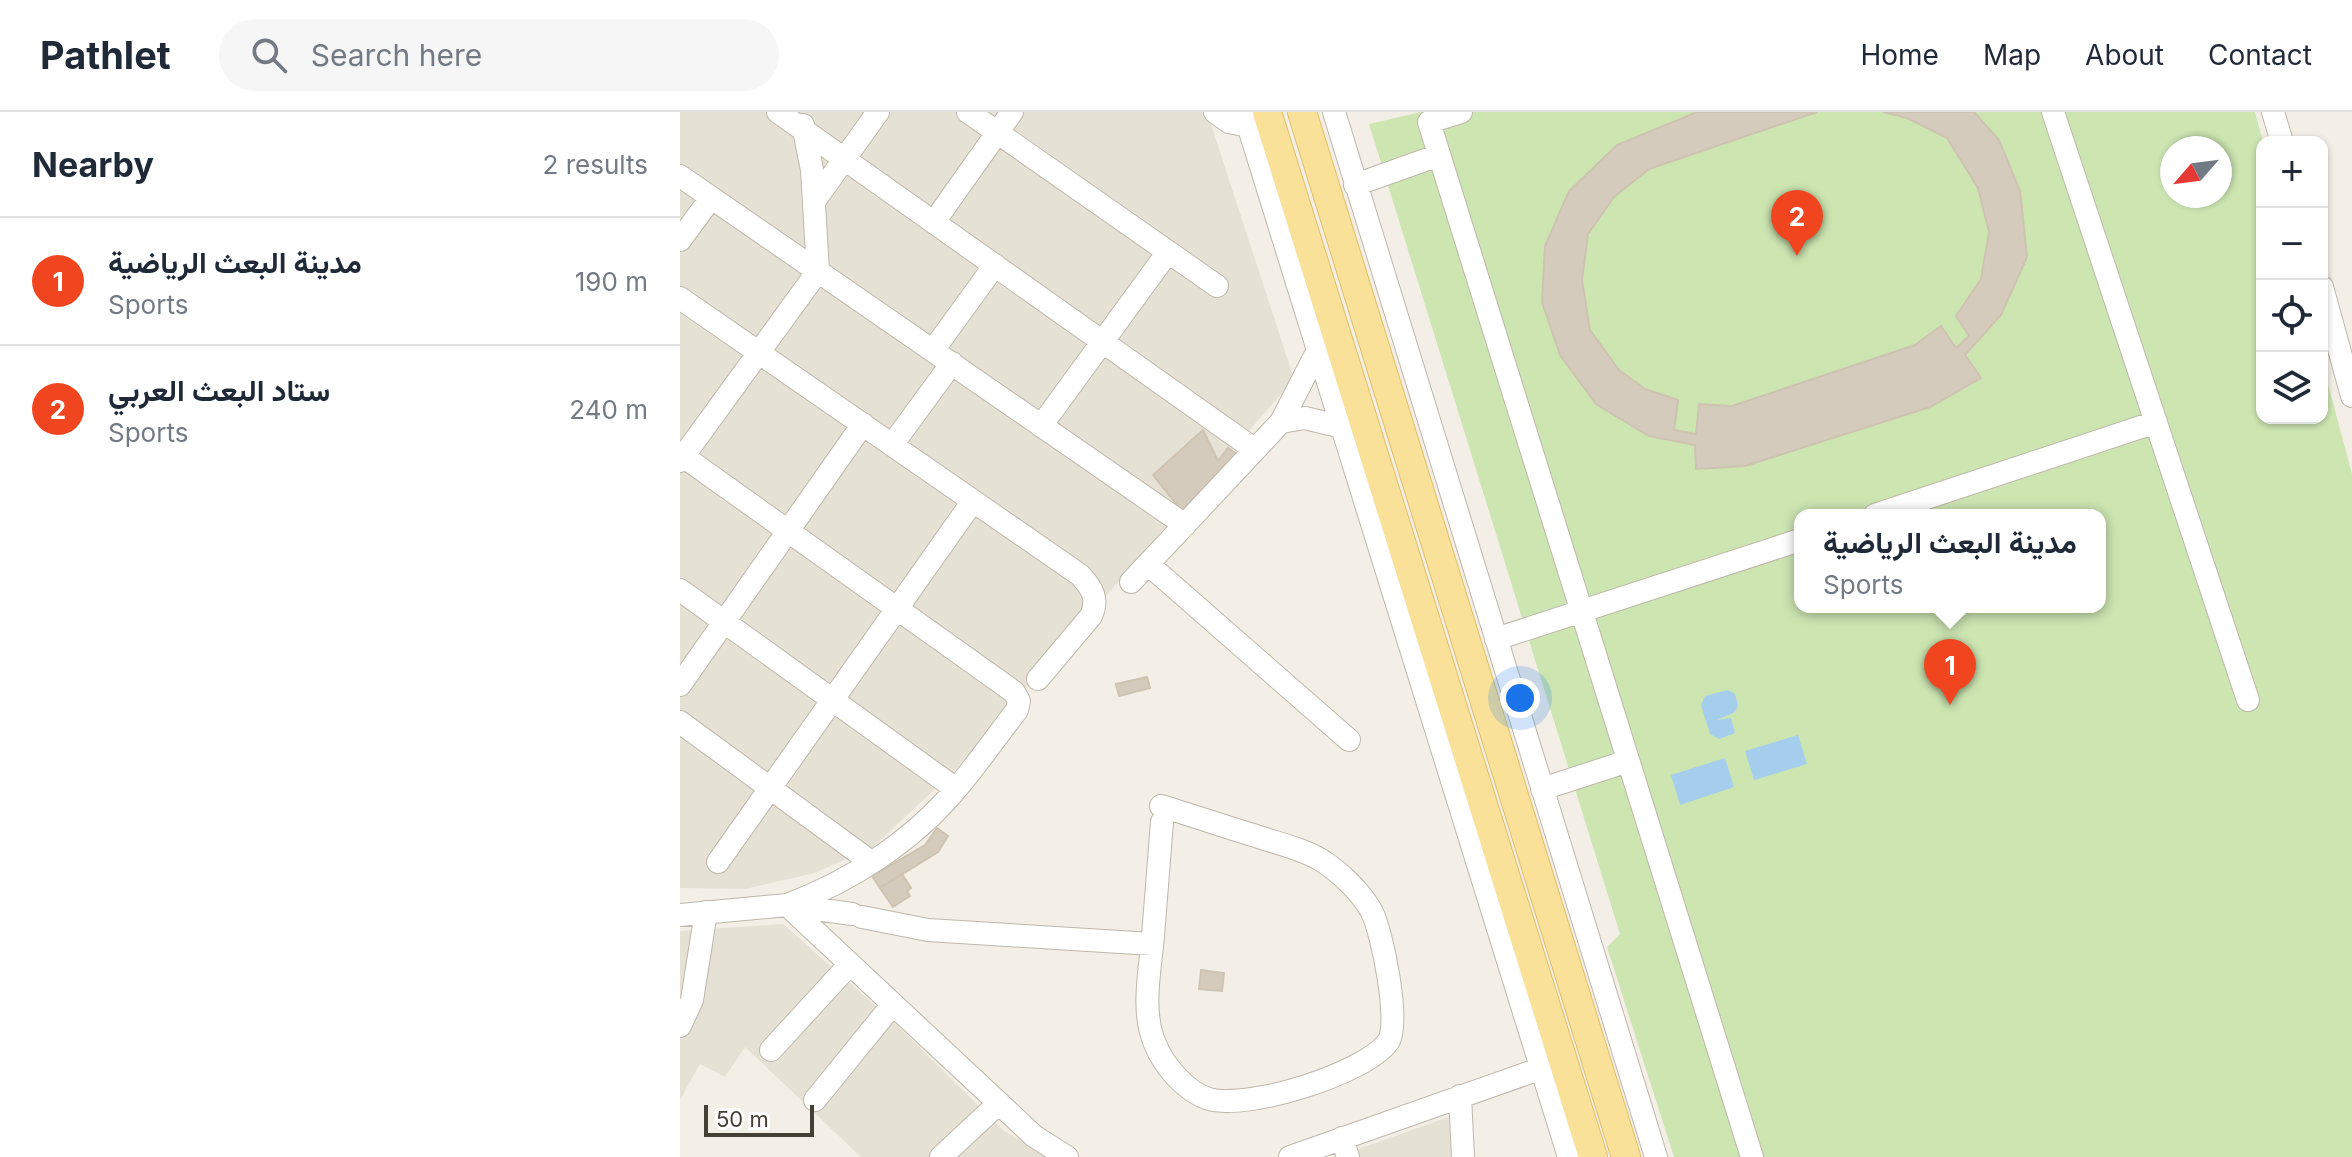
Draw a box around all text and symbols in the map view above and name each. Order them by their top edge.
search box [219,19,779,91]
text: Pathlet [40,32,171,78]
icon: search [247,33,291,77]
text: Search here [311,37,482,73]
text: Home [1860,38,1939,72]
text: Map [1983,38,2041,72]
text: About [2085,38,2164,72]
text: Contact [2208,38,2312,72]
north arrow [2160,136,2232,208]
map controls [2256,136,2328,424]
button: + [2256,136,2328,208]
text: Nearby [32,144,154,185]
text: 2 results [543,149,648,180]
pin: 2 [1771,190,1823,256]
button: − [2256,208,2328,280]
text: مدينة البعث الرياضية [108,244,362,280]
text: 1 [52,266,64,297]
text: 190 m [575,266,648,297]
button: locate [2256,280,2328,352]
text: Sports [108,289,188,320]
button: layers [2256,352,2328,424]
text: ستاد البعث العربي [108,372,330,408]
text: 2 [50,394,66,425]
text: 240 m [569,394,648,425]
text: Sports [108,417,188,448]
popup [1794,509,2106,613]
text: مدينة البعث الرياضية [1823,524,2077,560]
text: Sports [1823,569,1903,600]
pin: 1 [1924,639,1976,705]
your location [1500,678,1540,718]
scale bar [704,1101,814,1137]
text: 50 m [716,1106,769,1132]

